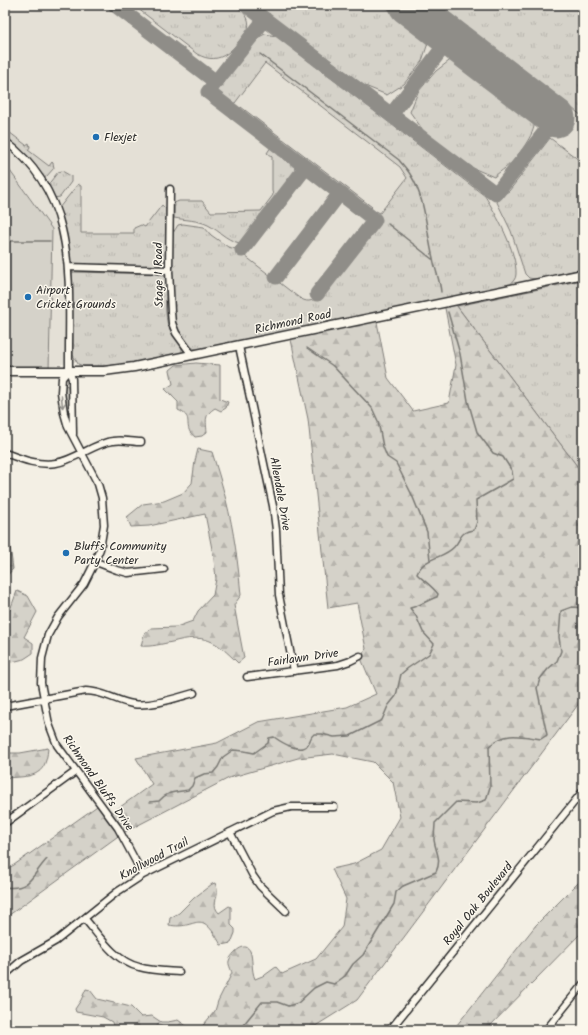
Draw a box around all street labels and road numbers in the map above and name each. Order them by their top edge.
street label: Stage I Road [149,241,169,308]
street label: Richmond Road [253,304,334,339]
street label: Allendale Drive [264,456,296,533]
street label: Fairlawn Drive [266,644,340,672]
street label: Richmond Bluffs Drive [57,731,139,836]
street label: Knollwood Trail [116,833,192,885]
street label: Royal Oak Boulevard [438,857,518,950]

